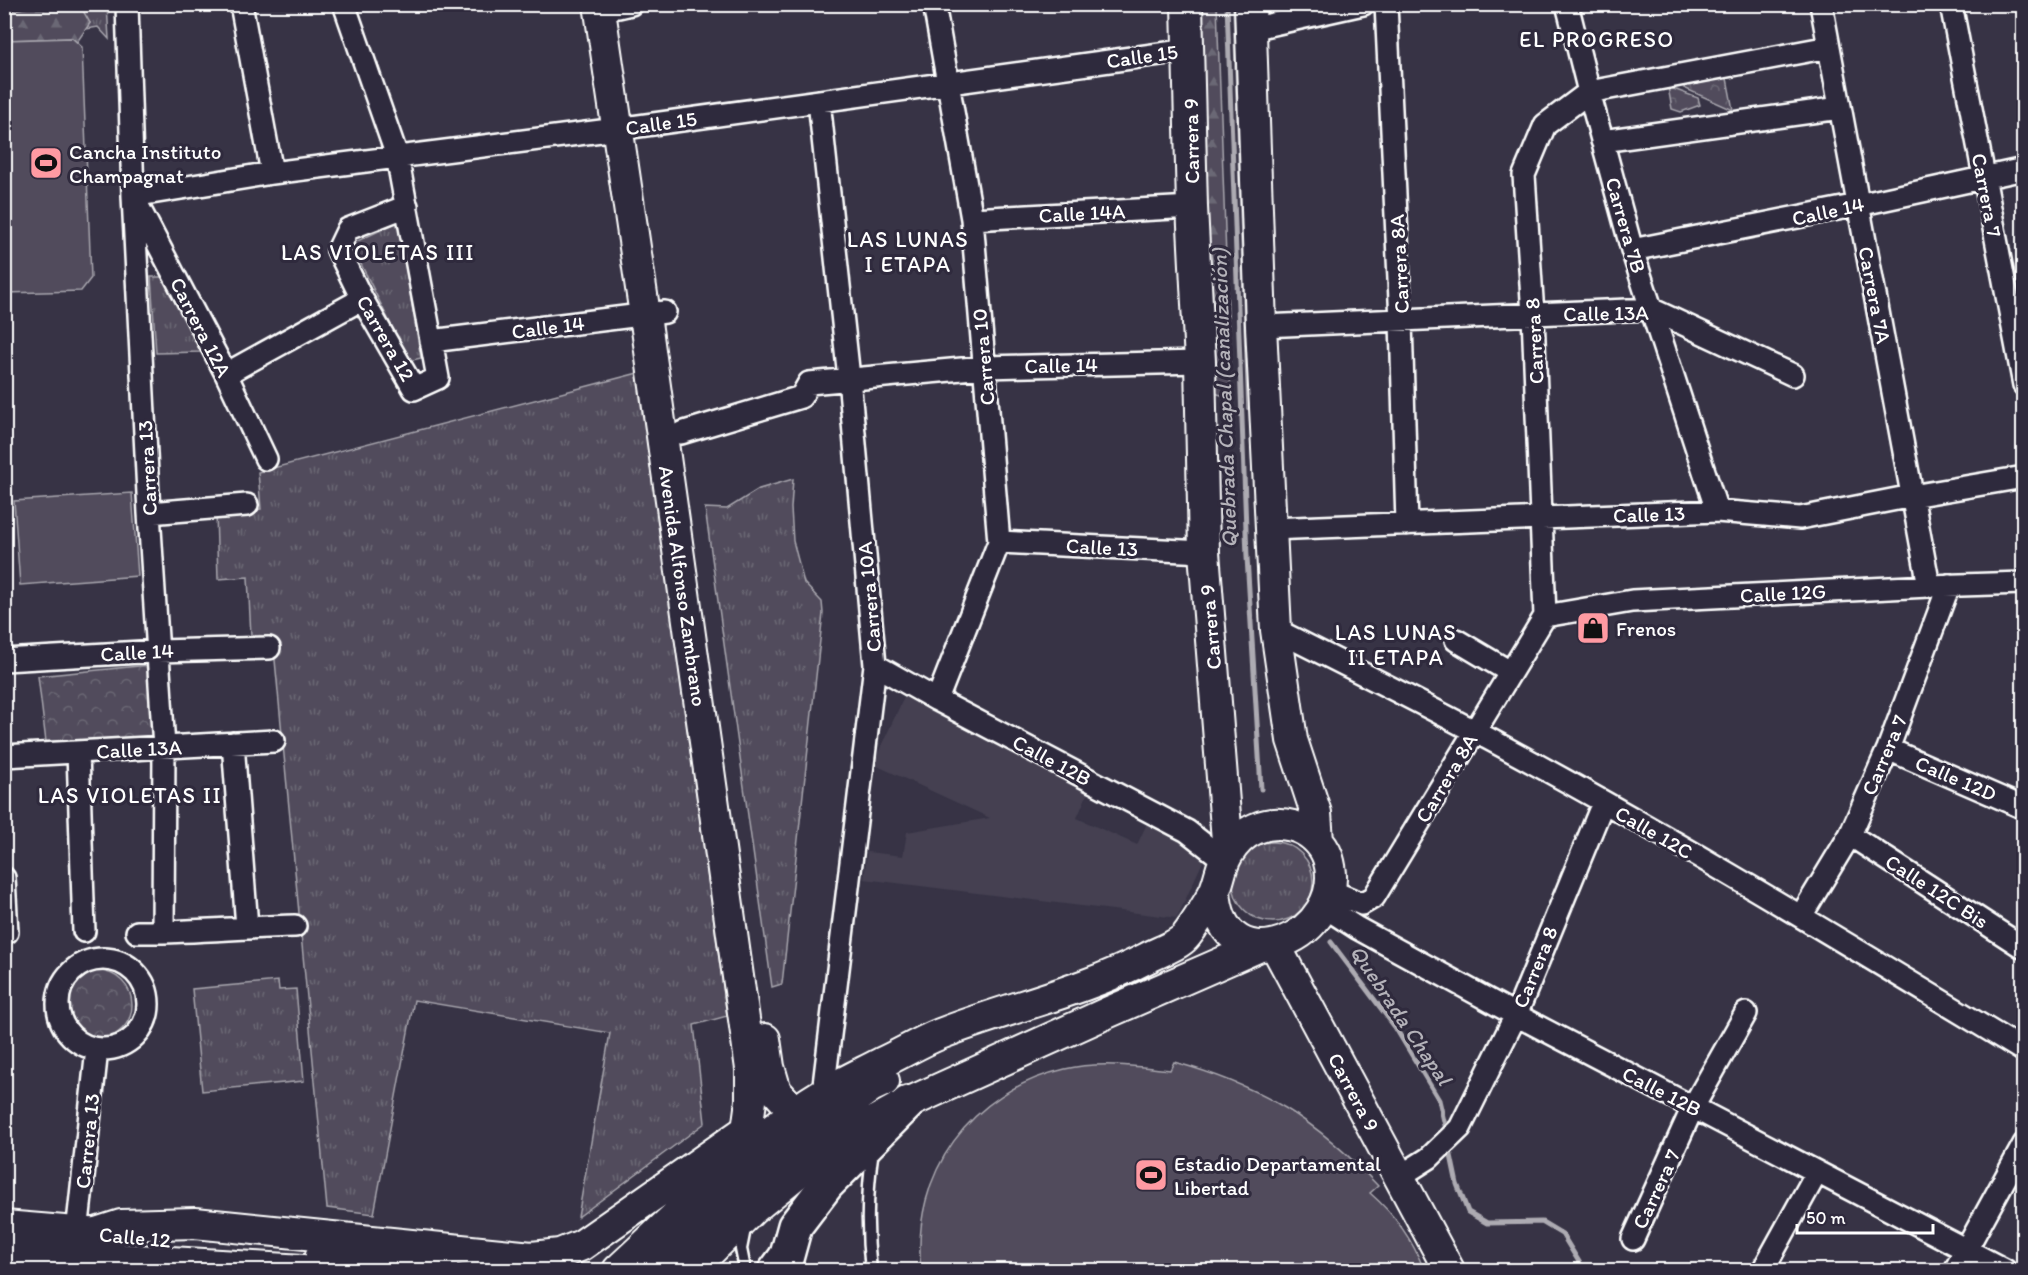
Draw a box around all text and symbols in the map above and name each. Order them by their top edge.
district label: EL PROGRESO [1519,26,1675,53]
street label: Calle 15 [1105,39,1179,73]
street label: Carrera 9 [1178,98,1204,184]
street label: Calle 15 [624,106,698,140]
place label: Cancha Instituto Champagnat [69,139,221,188]
sports icon: Cancha Instituto Champagnat [28,145,64,181]
street label: Carrera 7 [1967,151,2007,239]
street label: Carrera 7B [1600,174,1652,276]
street label: Calle 14 [1790,191,1867,231]
street label: Calle 14A [1038,198,1127,228]
street label: Carrera 8A [1384,213,1414,314]
district label: LAS LUNAS I ETAPA [847,226,969,278]
district label: LAS VIOLETAS III [281,239,475,266]
street label: Carrera 7A [1853,244,1897,346]
water label: Quebrada Chapal (canalización) [1205,247,1243,548]
street label: Carrera 12A [165,273,237,382]
street label: Carrera 12 [351,290,421,386]
street label: Carrera 8 [1519,297,1549,385]
street label: Calle 13A [1563,300,1650,326]
street label: Carrera 10 [966,307,1000,407]
street label: Calle 14 [510,310,586,344]
street label: Calle 14 [1024,352,1098,378]
street label: Carrera 13 [132,419,162,517]
street label: Avenida Alfonso Zambrano [654,464,712,708]
street label: Calle 13 [1612,500,1686,528]
street label: Calle 13 [1065,533,1139,561]
street label: Carrera 10A [852,540,886,653]
street label: Calle 12G [1739,578,1827,608]
street label: Carrera 9 [1194,583,1226,671]
shop icon: Frenos [1575,610,1611,646]
place label: Frenos [1616,616,1676,641]
district label: LAS LUNAS II ETAPA [1335,619,1457,671]
street label: Calle 14 [100,638,175,666]
street label: Carrera 7 [1856,711,1912,799]
street label: Carrera 8A [1410,728,1483,827]
street label: Calle 12B [1008,729,1096,791]
street label: Calle 13A [96,734,183,764]
street label: Calle 12D [1912,750,2000,806]
district label: LAS VIOLETAS II [38,782,222,809]
street label: Calle 12C [1611,800,1697,864]
street label: Calle 12C Bis [1881,848,1993,934]
street label: Carrera 8 [1507,922,1563,1012]
water label: Quebrada Chapal [1344,940,1459,1092]
street label: Carrera 9 [1323,1048,1385,1136]
street label: Calle 12B [1618,1060,1706,1122]
street label: Carrera 13 [70,1092,104,1190]
street label: Carrera 7 [1627,1145,1685,1233]
place label: Estadio Departamental Libertad [1174,1151,1381,1200]
sports icon: Estadio Departamental Libertad [1133,1157,1169,1193]
scale bar [1797,1197,1934,1235]
text: 50 m [1806,1207,1846,1229]
street label: Calle 12 [98,1221,172,1253]

